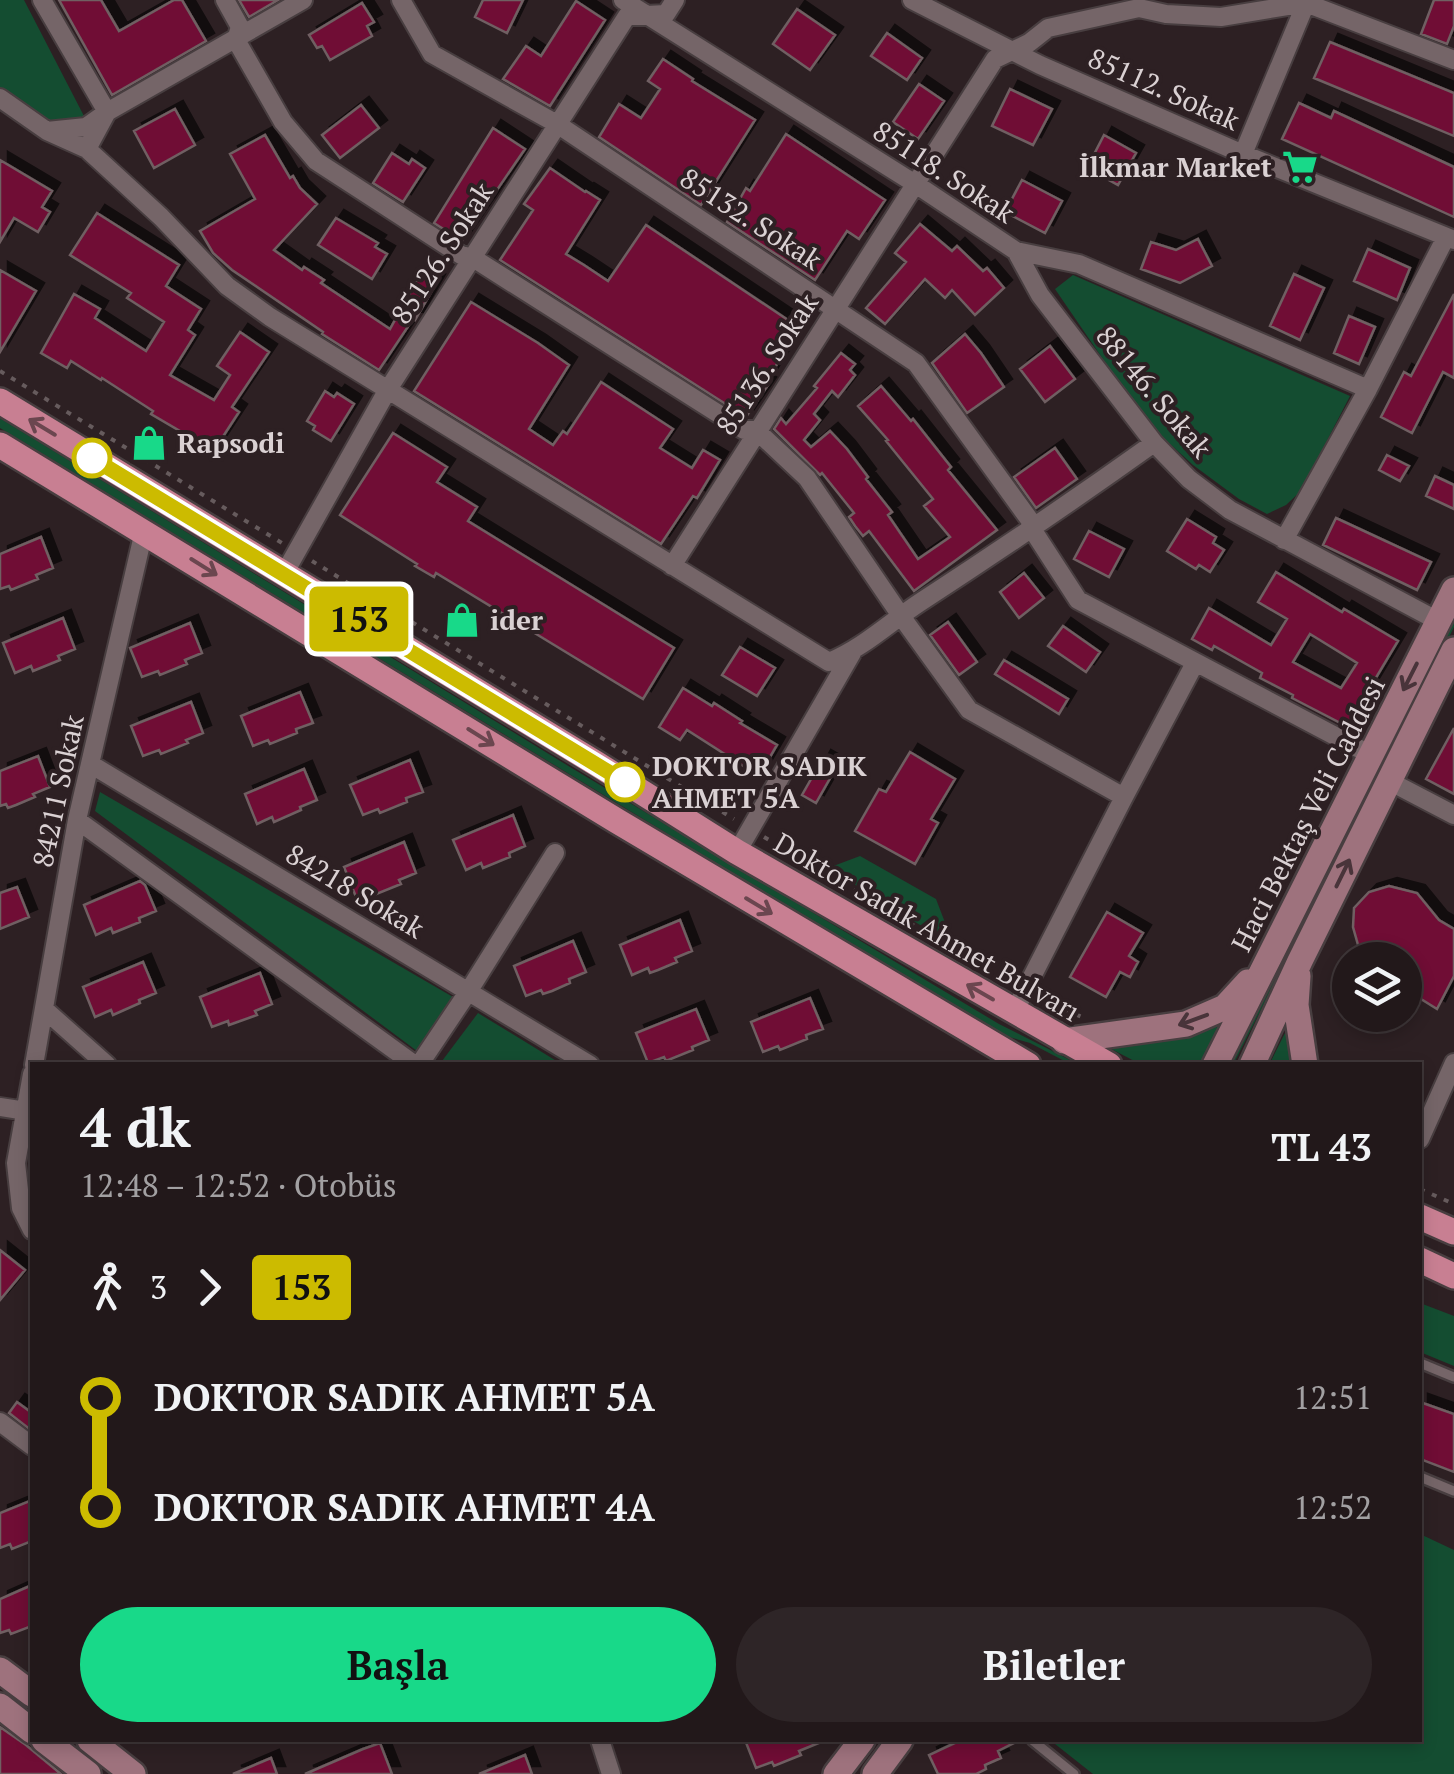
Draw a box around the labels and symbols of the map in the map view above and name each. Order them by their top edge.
street label: 85112. Sokak [1083,39,1246,139]
street label: 85118. Sokak [866,112,1023,231]
place label: İlkmar Market [1079,148,1272,185]
supermarket icon: İlkmar Market [1281,148,1319,186]
street label: 85132. Sokak [673,159,830,278]
street label: 85126. Sokak [382,174,501,331]
street label: 85136. Sokak [707,285,826,442]
street label: 88146. Sokak [1088,318,1221,466]
one-way arrow [28,417,57,437]
shop icon: Rapsodi [130,424,168,462]
place label: Rapsodi [177,424,285,461]
unlabelled marker [73,439,111,477]
one-way arrow [189,557,217,578]
line badge: 153 [302,586,416,652]
shop icon: ider [443,601,481,639]
place label: ider [490,601,543,638]
one-way arrow [1400,661,1419,691]
street label: Haci Bektaş Veli Caddesi [1222,670,1393,958]
street label: 84211 Sokak [23,711,92,871]
one-way arrow [466,727,494,747]
place label: DOKTOR SADIK AHMET 5A [652,747,867,816]
marker: DOKTOR SADIK AHMET 5A [606,763,644,801]
street label: Doktor Sadık Ahmet Bulvarı [768,824,1087,1029]
street label: 84218 Sokak [279,835,432,947]
one-way arrow [1334,859,1353,889]
one-way arrow [744,896,773,916]
one-way arrow [966,982,995,1002]
one-way arrow [1179,1012,1209,1030]

